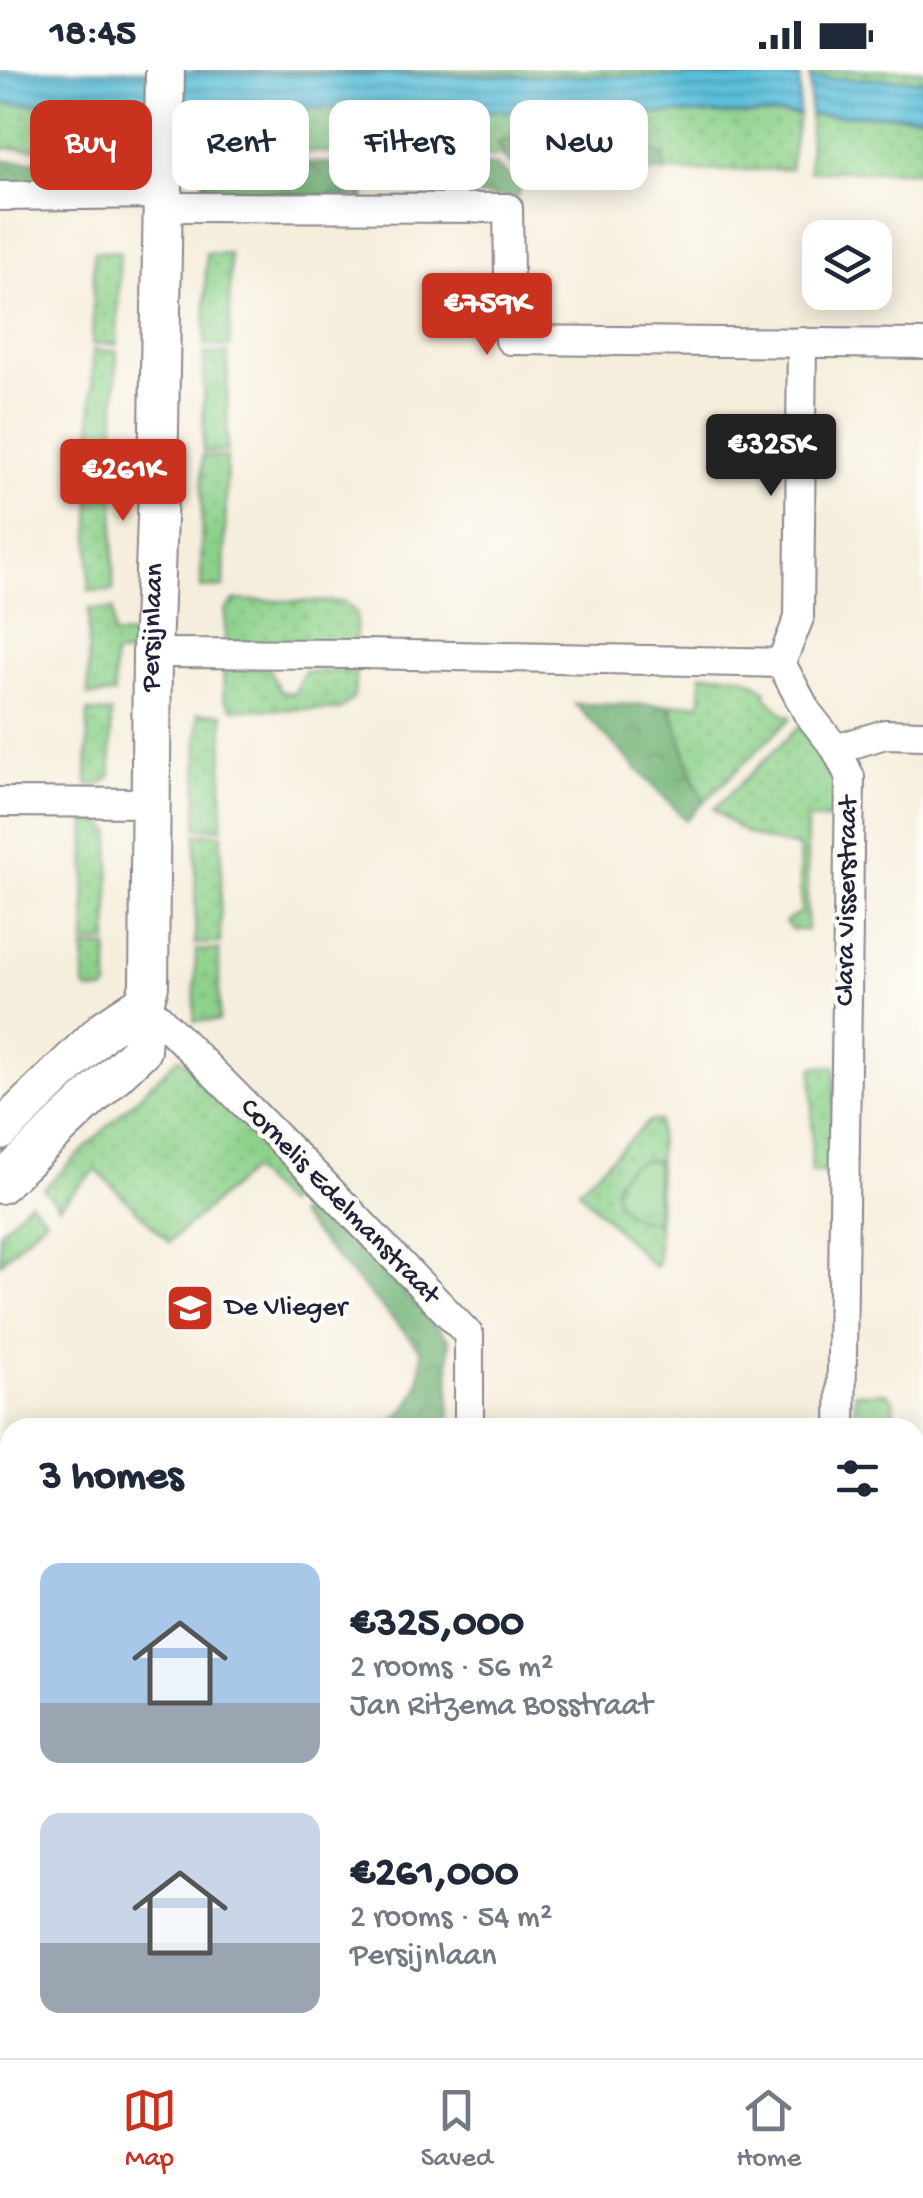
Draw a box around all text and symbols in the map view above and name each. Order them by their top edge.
text: 18:45 [50,13,136,57]
chip: Buy [30,100,152,190]
chip: Rent [172,100,309,190]
chip: Filters [329,100,490,190]
chip: New [510,100,648,190]
map controls [802,220,892,310]
button: layers [802,220,892,310]
pin: €759K [417,273,557,358]
text: €759K [444,286,530,324]
pin: €325K [701,414,841,499]
text: €325K [728,427,814,465]
pin: €261K [53,439,193,524]
text: €261K [82,452,164,490]
street label: Persijnlaan [135,562,172,693]
street label: Clara Visserstraat [830,793,866,1006]
street label: Cornelis Edelmanstraat [232,1092,448,1314]
school or university icon: De Vlieger [164,1282,216,1334]
place label: De Vlieger [223,1292,349,1325]
icon: filters [830,1451,885,1506]
text: 3 homes [40,1454,183,1503]
text: €325,000 [350,1601,524,1650]
icon: home [120,1603,240,1723]
text: 2 rooms · 56 m² [350,1650,554,1688]
text: Jan Ritzema Bosstraat [350,1688,652,1726]
text: €261,000 [350,1851,519,1900]
icon: home [120,1853,240,1973]
text: 2 rooms · 54 m² [350,1900,552,1938]
text: Persijnlaan [350,1938,497,1976]
tab: Map [122,2083,177,2176]
tab: Saved [421,2083,492,2176]
tab: Home [736,2083,801,2176]

